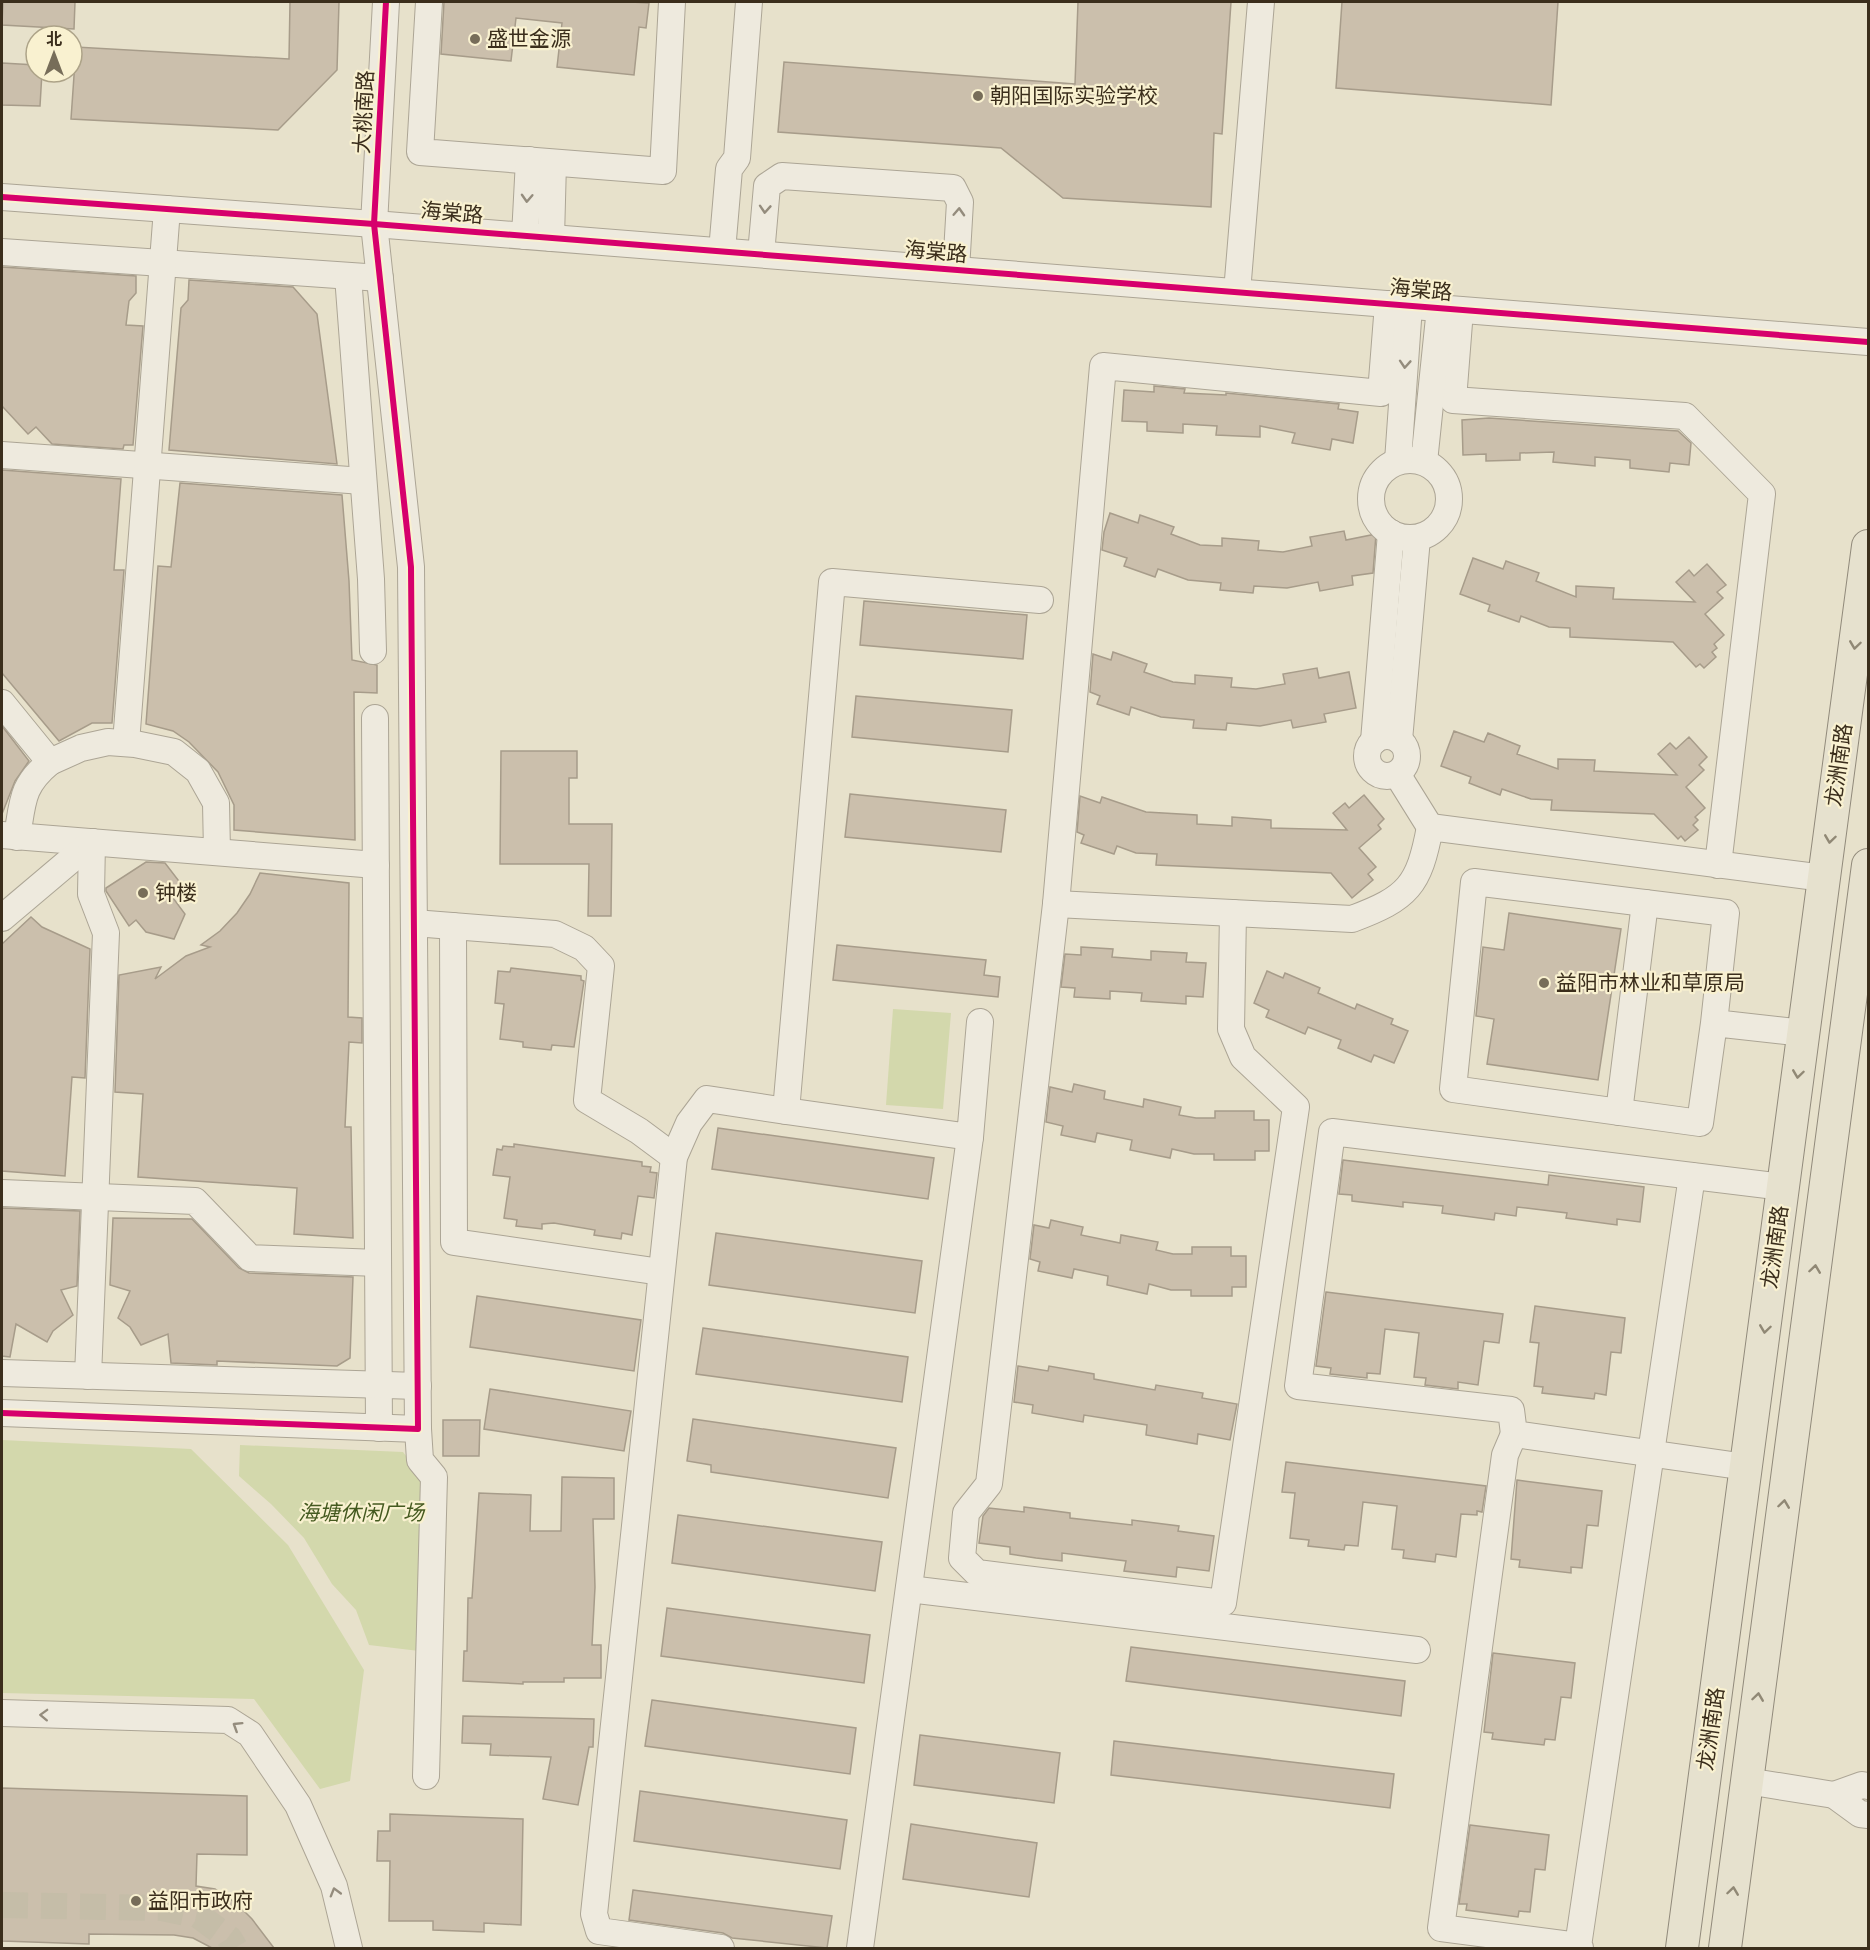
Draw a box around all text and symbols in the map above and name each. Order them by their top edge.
north arrow [24,24,84,84]
place label: 盛世金源 [487,27,571,51]
text: 北 [46,31,62,48]
marker: 盛世金源 [468,32,482,46]
street label: 大桃南路 [350,69,378,155]
place label: 朝阳国际实验学校 [990,84,1158,108]
marker: 朝阳国际实验学校 [971,89,985,103]
one-way arrow [520,194,533,203]
street label: 海棠路 [420,198,484,228]
one-way arrow [759,204,772,213]
one-way arrow [953,207,966,216]
street label: 海棠路 [904,237,968,267]
street label: 海棠路 [1389,275,1453,305]
one-way arrow [1399,360,1412,369]
one-way arrow [1850,641,1862,650]
street label: 龙洲南路 [1821,722,1857,808]
one-way arrow [1824,834,1836,843]
place label: 钟楼 [155,881,197,905]
marker: 钟楼 [136,886,150,900]
place label: 益阳市林业和草原局 [1556,971,1745,995]
marker: 益阳市林业和草原局 [1537,976,1551,990]
one-way arrow [1793,1069,1805,1078]
street label: 龙洲南路 [1757,1204,1793,1290]
one-way arrow [1808,1264,1821,1274]
one-way arrow [1759,1325,1771,1334]
one-way arrow [1777,1499,1790,1508]
park label: 海塘休闲广场 [298,1501,426,1525]
street label: 龙洲南路 [1693,1686,1729,1772]
one-way arrow [1752,1693,1764,1702]
one-way arrow [40,1708,49,1721]
one-way arrow [233,1722,244,1733]
one-way arrow [1726,1886,1738,1895]
one-way arrow [330,1887,342,1898]
place label: 益阳市政府 [148,1889,253,1913]
marker: 益阳市政府 [129,1894,143,1908]

